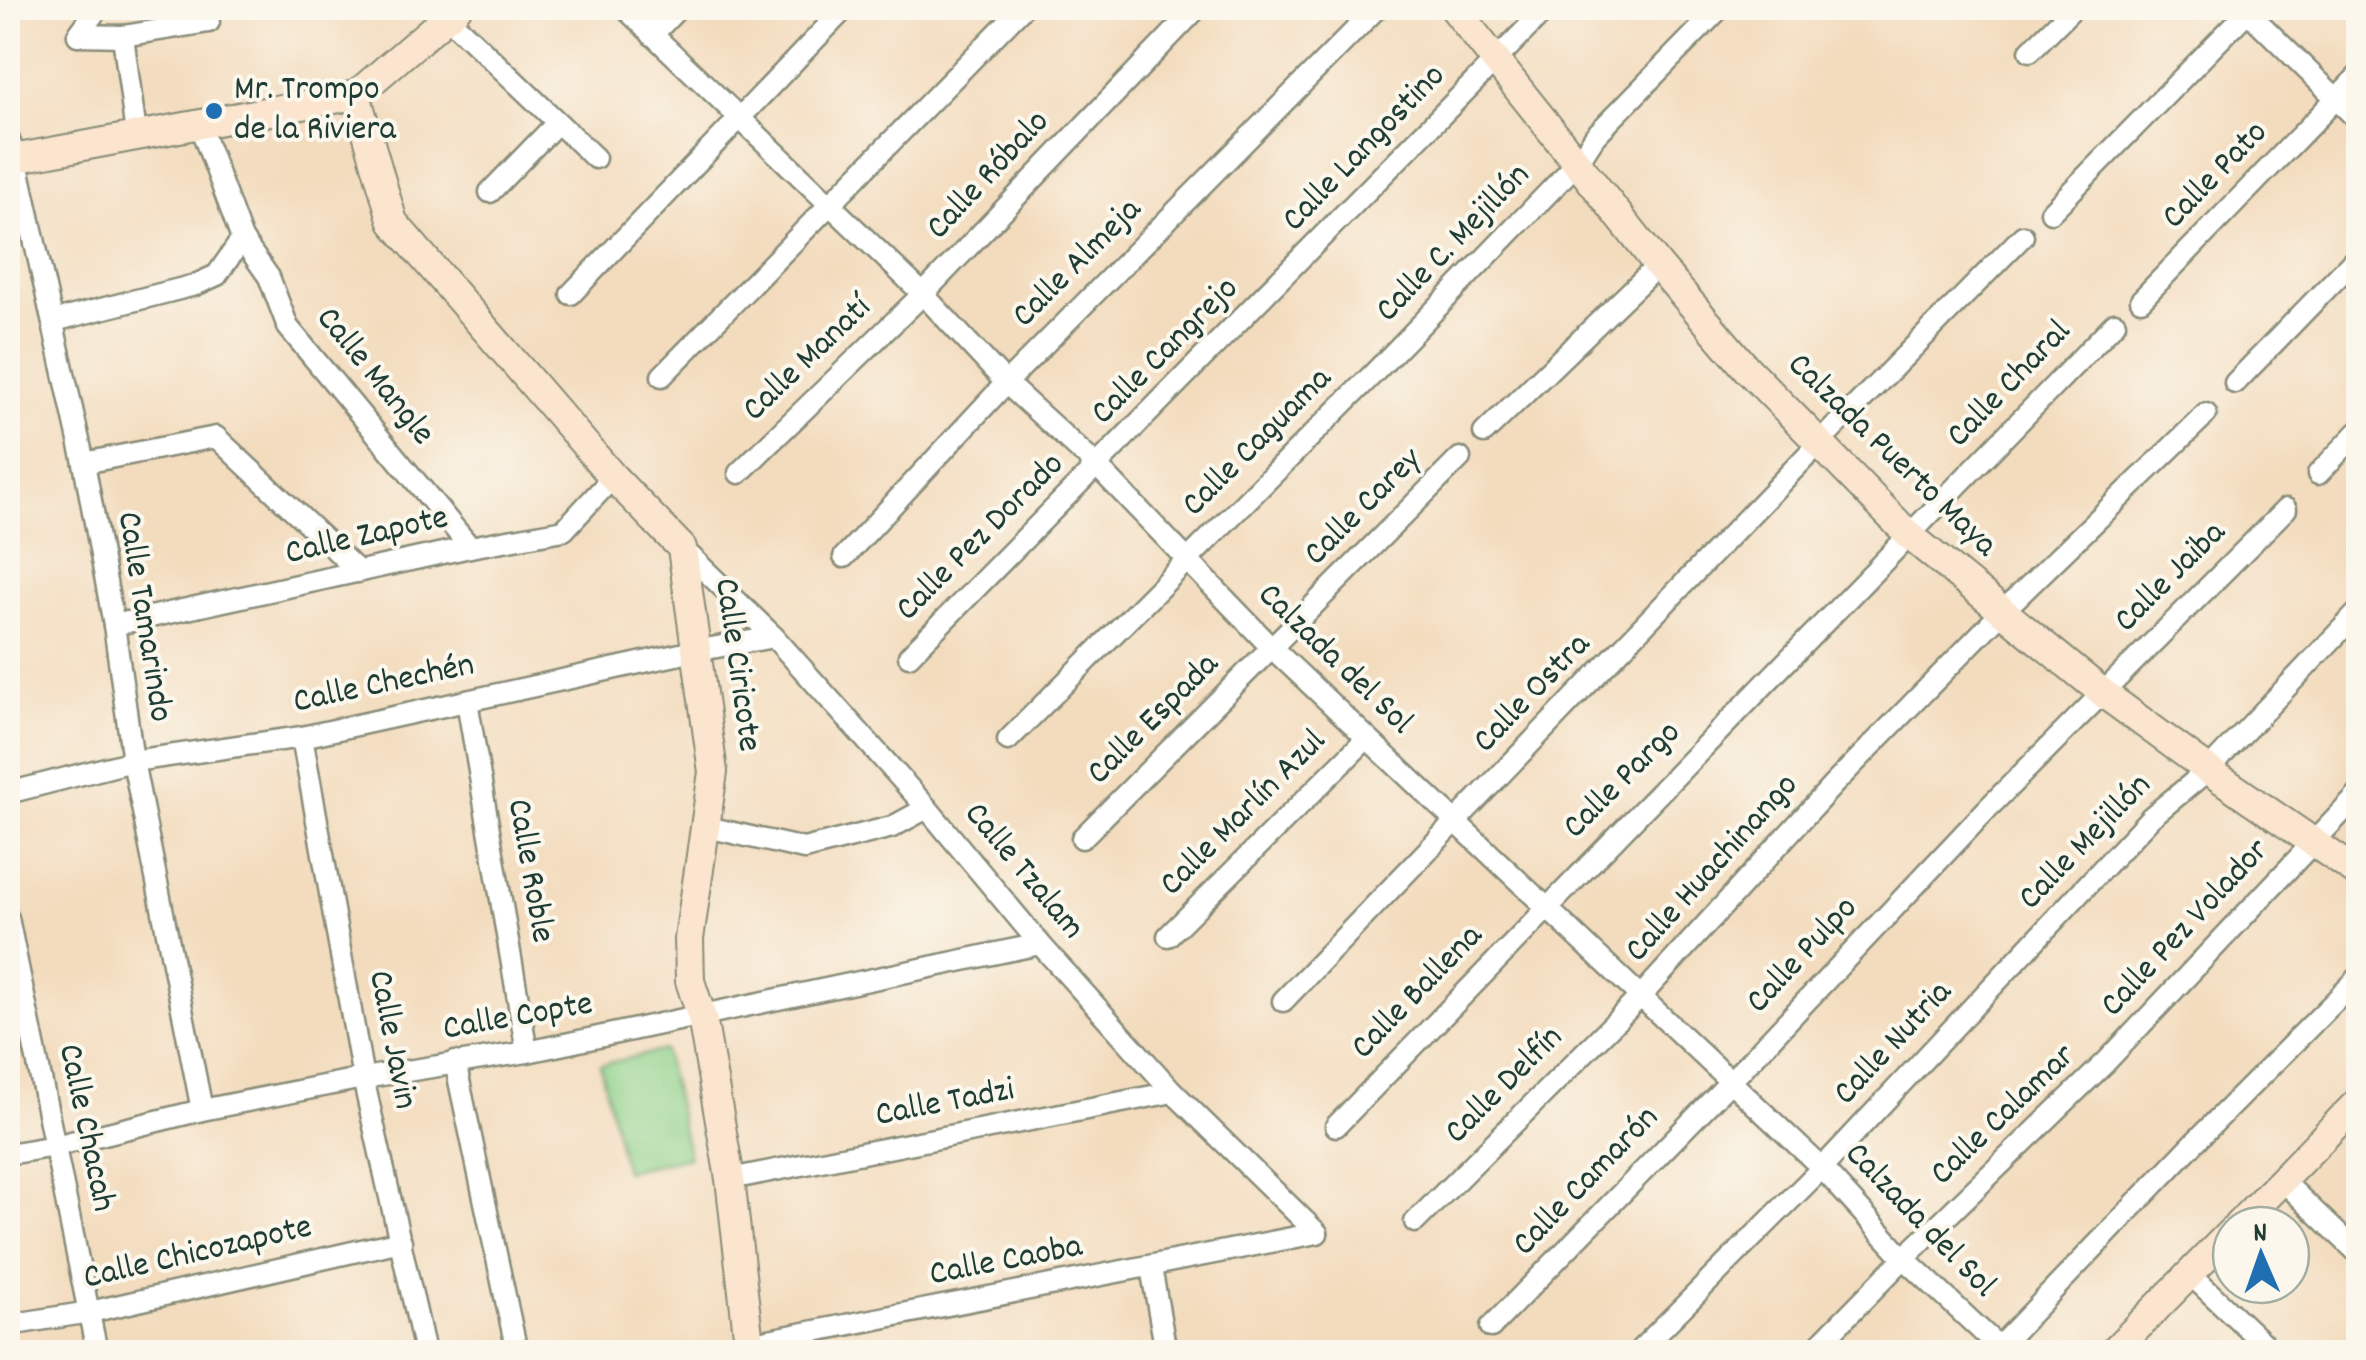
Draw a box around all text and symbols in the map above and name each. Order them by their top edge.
street label: Calle Langostino [1272,53,1458,245]
place label: Mr. Trompo de la Riviera [234,66,396,156]
marker: Mr. Trompo de la Riviera [203,100,225,122]
street label: Calle Róbalo [916,100,1062,252]
street label: Calle Pato [2151,110,2281,242]
street label: Calle C. Mejillón [1365,153,1543,335]
street label: Calle Almeja [1002,187,1155,340]
street label: Calle Cangrejo [1080,266,1252,438]
street label: Calle Manatí [732,284,886,434]
street label: Calle Mangle [302,297,446,457]
street label: Calle Charal [1936,310,2084,460]
street label: Calzada Puerto Maya [1774,342,2008,570]
street label: Calle Caguama [1171,356,1345,530]
street label: Calle Carey [1293,437,1435,579]
street label: Calle Pez Dorado [885,442,1077,634]
street label: Calle Zapote [281,494,453,580]
street label: Calle Tamarindo [102,508,184,726]
street label: Calle Jaiba [2103,510,2239,646]
street label: Calzada del Sol [1245,573,1423,747]
street label: Calle Ciricote [699,575,773,755]
street label: Calle Ostra [1463,622,1604,766]
street label: Calle Chechén [289,641,479,729]
street label: Calle Espada [1076,642,1232,798]
street label: Calle Pargo [1552,710,1694,852]
street label: Calle Marlín Azul [1149,719,1339,909]
street label: Calle Huachinango [1614,763,1812,975]
street label: Calle Mejillón [2008,763,2164,923]
street label: Calle Tzalam [950,792,1096,952]
street label: Calle Roble [492,795,566,947]
street label: Calle Pez Volador [2090,828,2282,1030]
street label: Calle Pulpo [1735,886,1871,1026]
street label: Calle Ballena [1340,914,1496,1072]
street label: Calle Javin [353,966,429,1114]
street label: Calle Nutria [1823,970,1965,1118]
street label: Calle Copte [439,980,597,1056]
street label: Calle Delfín [1434,1015,1576,1157]
street label: Calle Calamar [1920,1034,2088,1198]
street label: Calle Chacah [43,1040,127,1216]
street label: Calle Tadzi [871,1066,1019,1142]
street label: Calle Camarón [1502,1095,1672,1269]
street label: Calzada del Sol [1832,1132,2006,1310]
street label: Calle Chicozapote [79,1203,317,1305]
north arrow [2211,1205,2311,1305]
text: N [2253,1215,2268,1255]
street label: Calle Caoba [925,1223,1087,1301]

